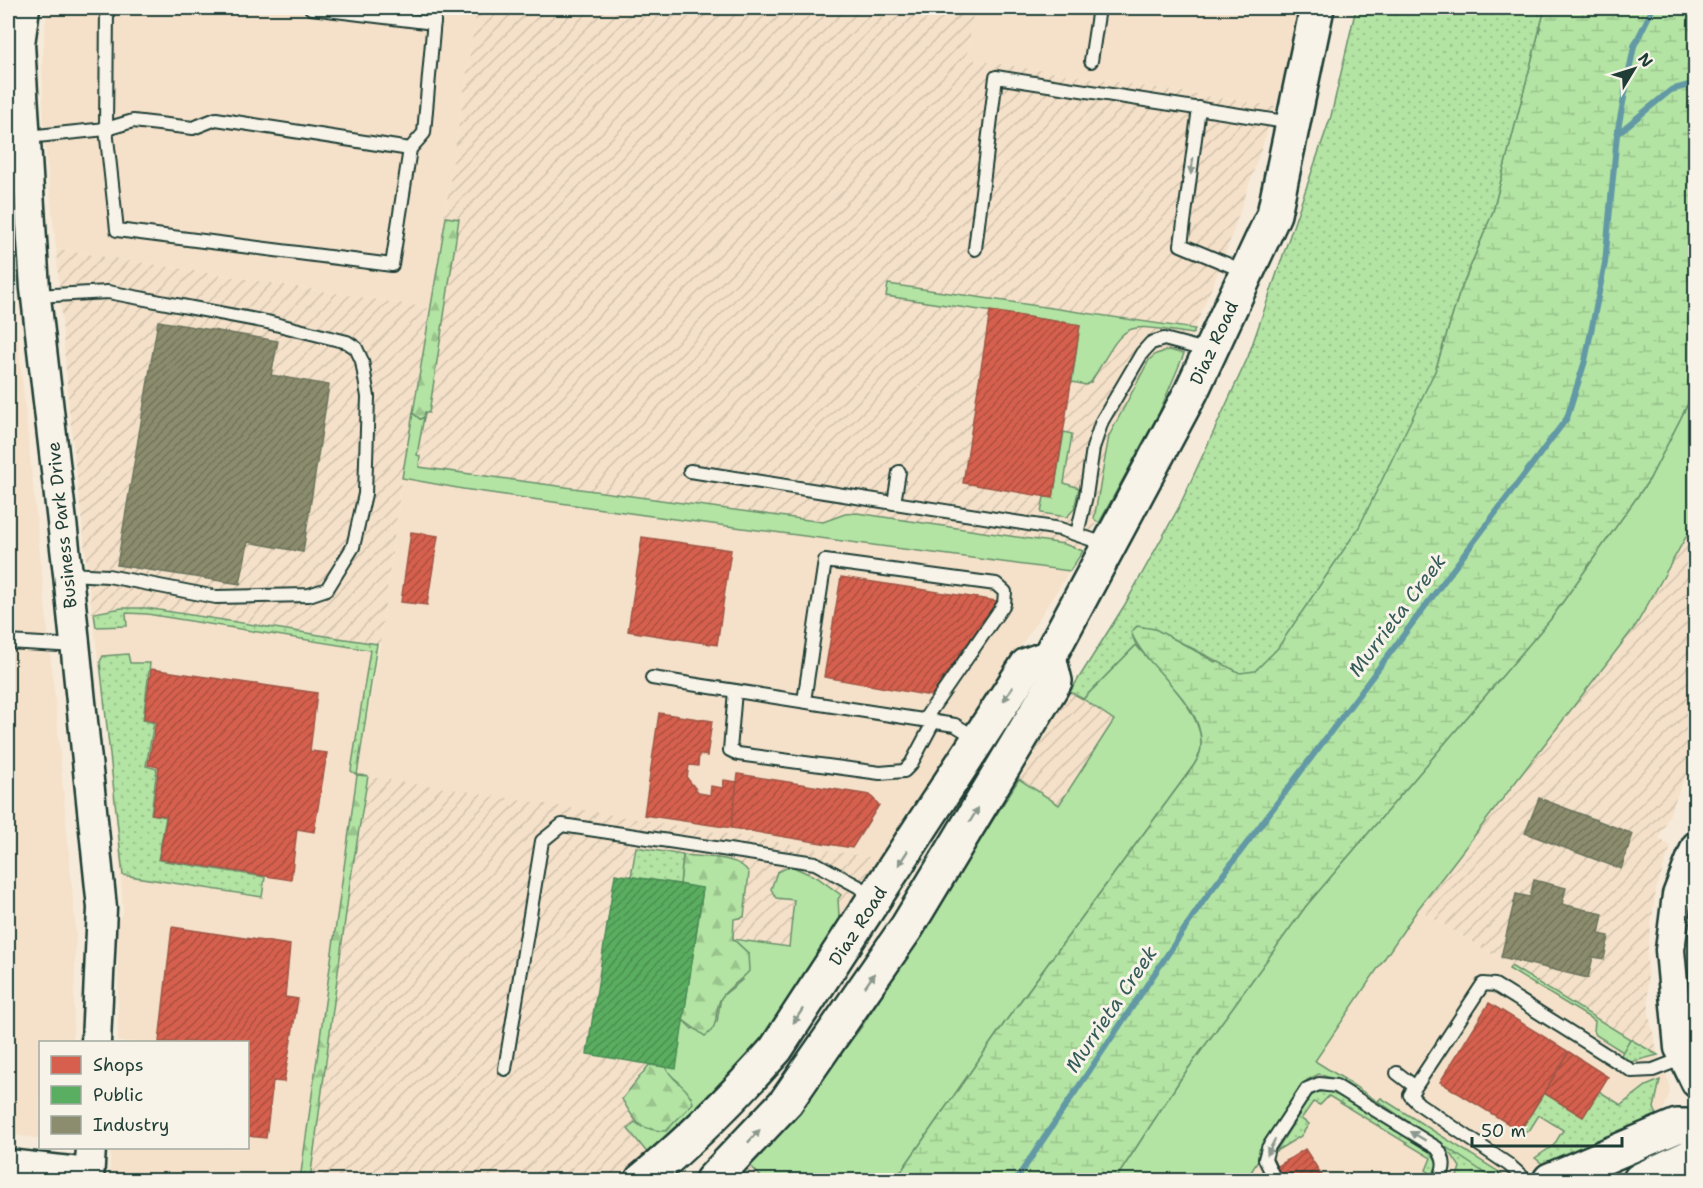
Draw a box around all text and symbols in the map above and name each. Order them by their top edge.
north arrow [1604,39,1664,99]
text: N [1633,49,1658,72]
one-way arrow [1187,156,1196,175]
street label: Diaz Road [1184,297,1244,389]
street label: Business Park Drive [41,440,83,610]
water label: Murrieta Creek [1342,548,1452,682]
one-way arrow [1003,686,1014,702]
one-way arrow [969,806,979,823]
one-way arrow [897,850,908,866]
street label: Diaz Road [823,882,893,970]
water label: Murrieta Creek [1059,940,1163,1077]
one-way arrow [864,973,876,989]
one-way arrow [793,1007,804,1024]
legend [39,1041,249,1149]
text: Shops [93,1053,144,1077]
text: Public [93,1083,143,1107]
scale bar [1472,1110,1622,1148]
text: Industry [93,1113,169,1137]
text: 50 m [1481,1119,1526,1143]
one-way arrow [747,1129,761,1144]
one-way arrow [1410,1131,1426,1142]
one-way arrow [1266,1138,1276,1156]

